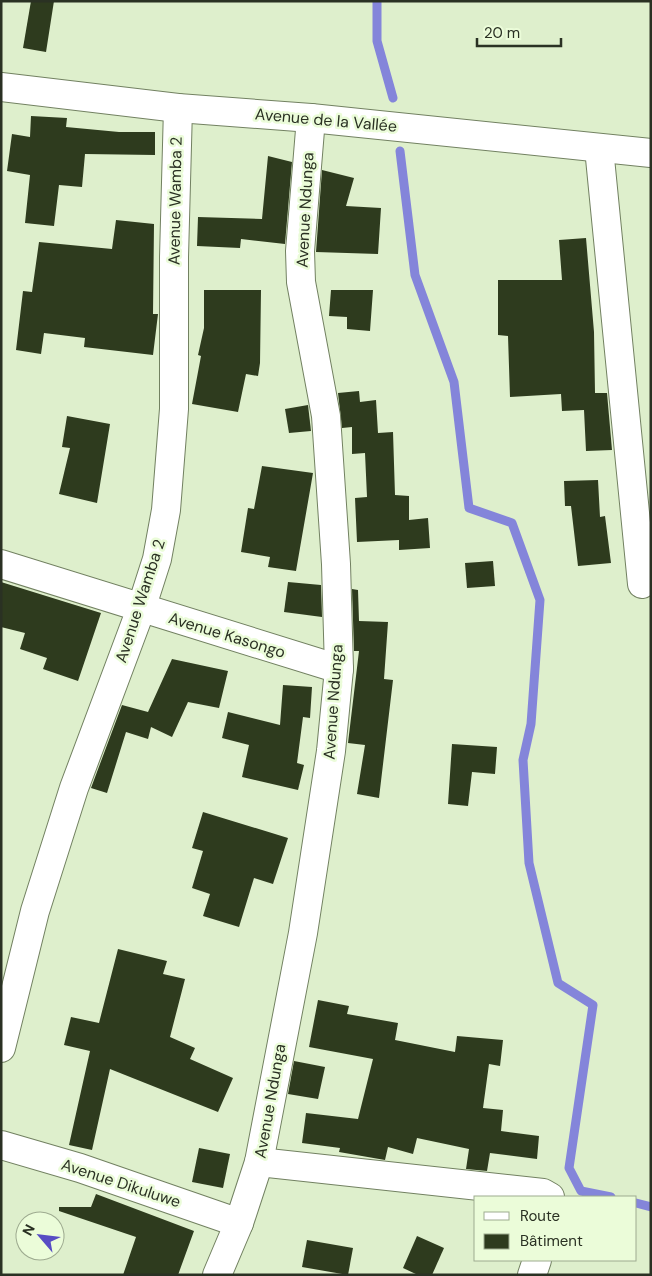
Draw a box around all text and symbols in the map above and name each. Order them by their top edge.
scale bar [477,15,561,47]
text: 20 m [484,23,520,43]
street label: Avenue de la Vallée [254,103,398,137]
street label: Avenue Wamba 2 [163,137,187,265]
street label: Avenue Ndunga [291,152,319,268]
street label: Avenue Wamba 2 [110,537,170,665]
street label: Avenue Kasongo [166,607,288,663]
street label: Avenue Ndunga [318,644,348,760]
street label: Avenue Ndunga [250,1042,290,1160]
street label: Avenue Dikuluwe [59,1154,183,1212]
legend [474,1196,637,1261]
text: Route [520,1206,560,1226]
north arrow [15,1211,65,1261]
text: N [18,1221,39,1239]
text: Bâtiment [520,1231,583,1251]

